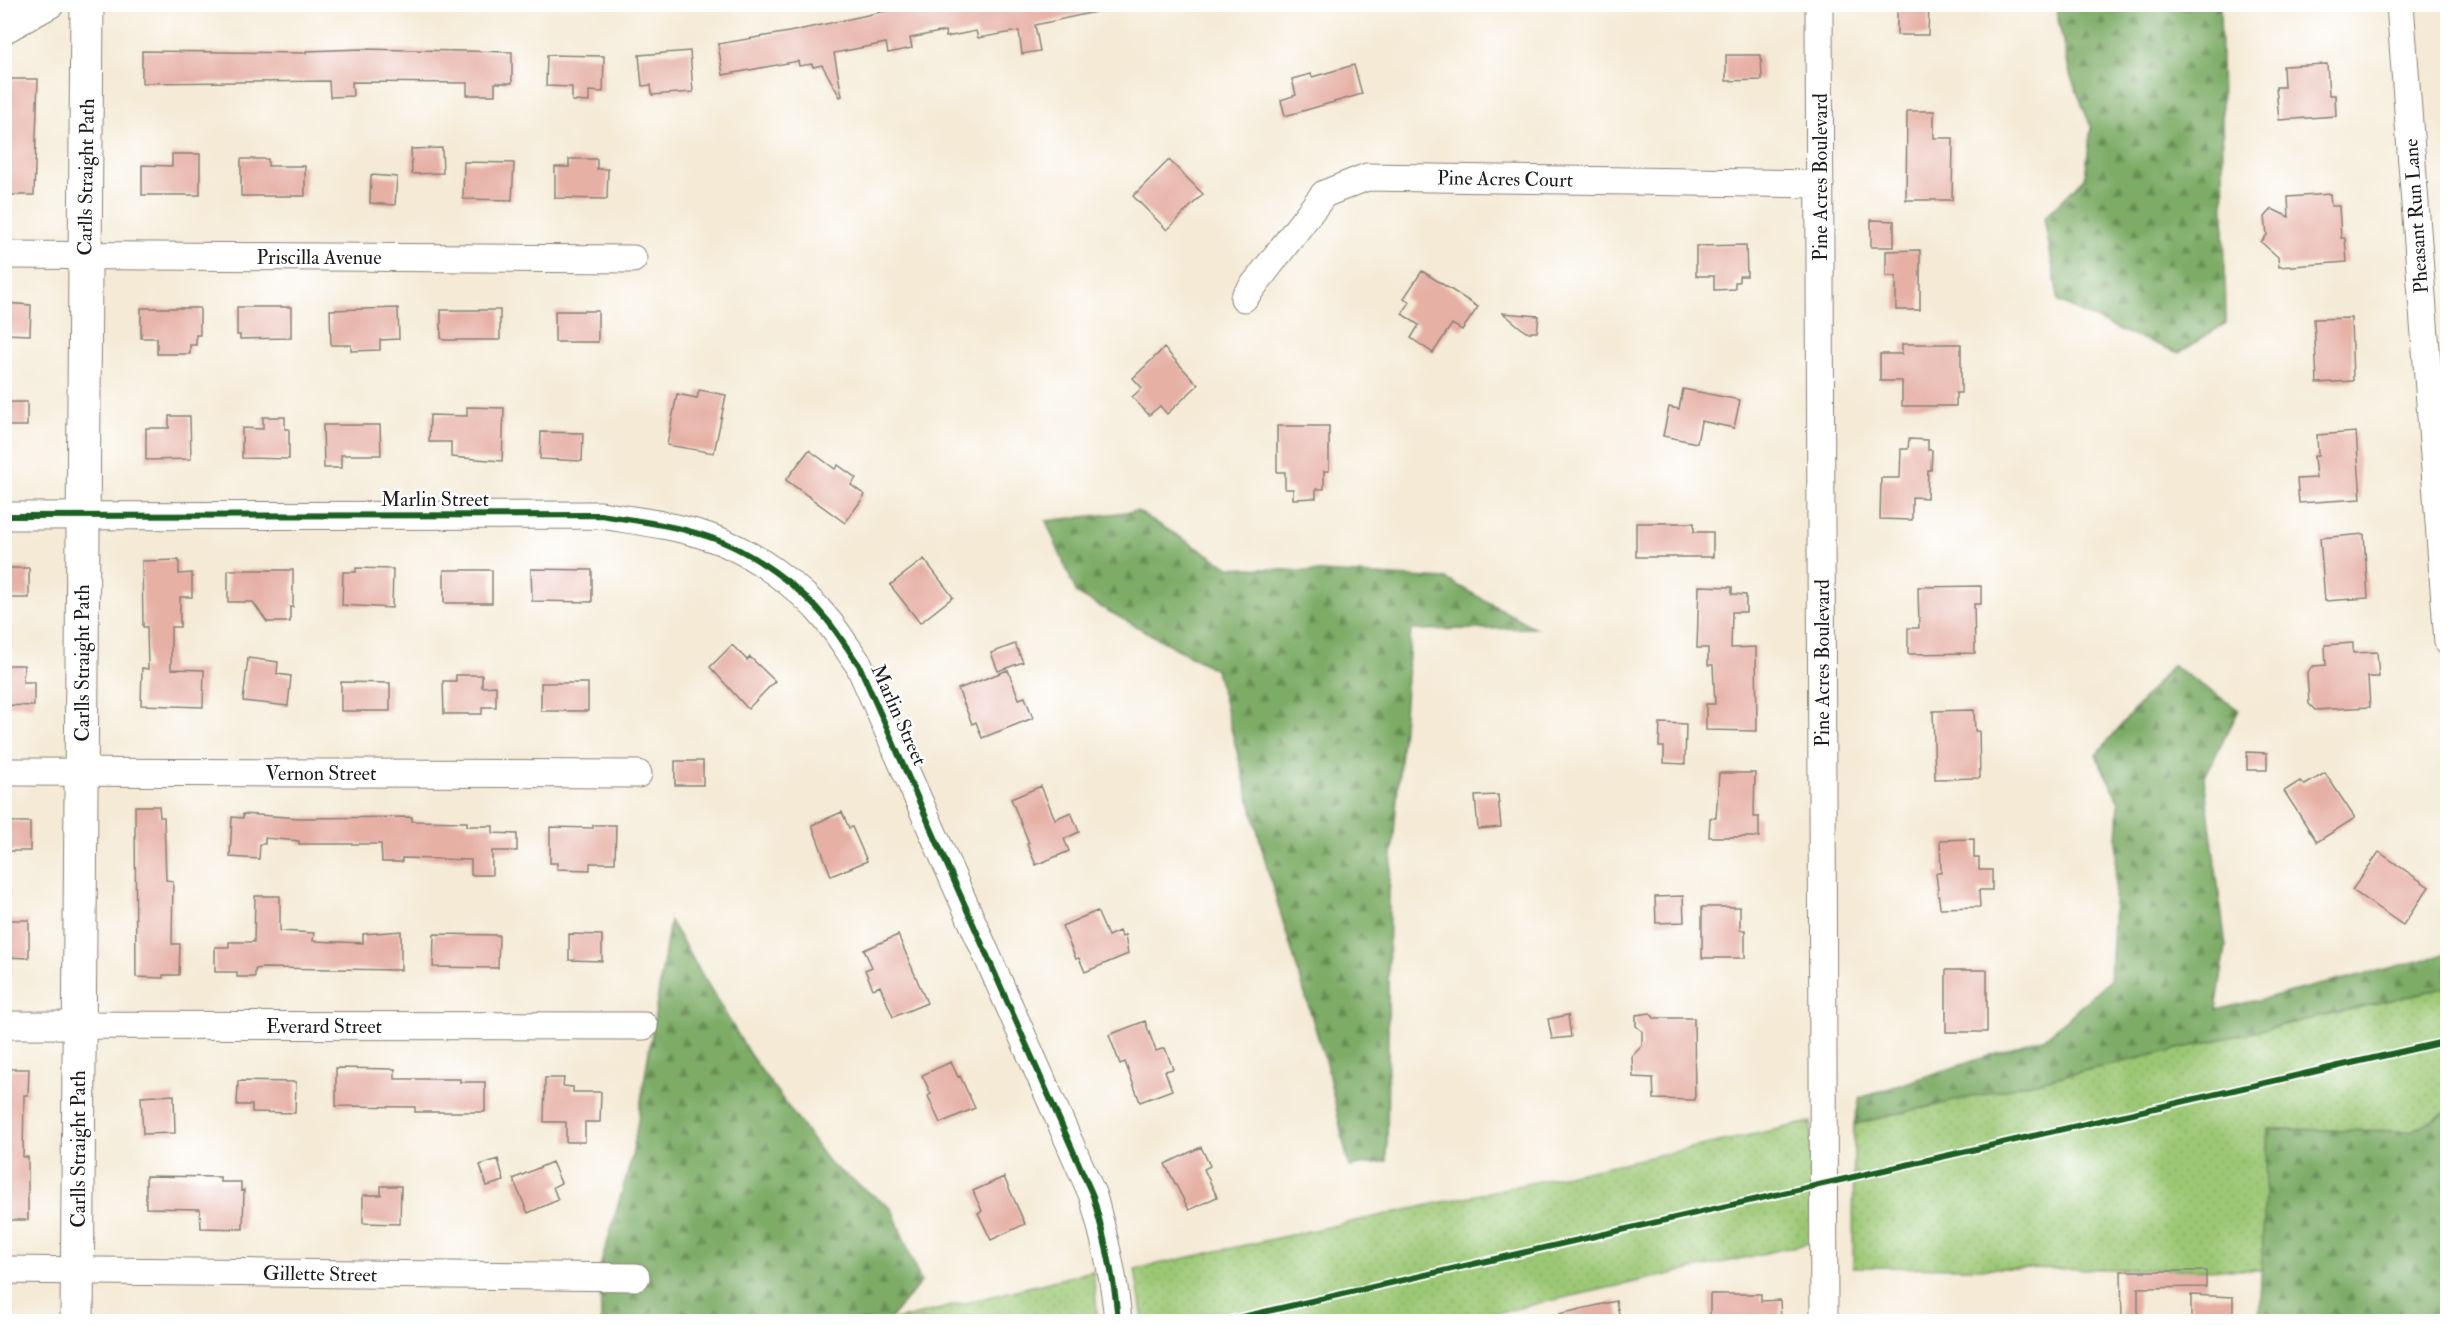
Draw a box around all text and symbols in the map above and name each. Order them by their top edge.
street label: Pine Acres Boulevard [1808,93,1833,261]
street label: Carlls Straight Path [72,98,100,256]
street label: Pheasant Run Lane [2398,138,2434,294]
street label: Pine Acres Court [1437,165,1574,193]
street label: Priscilla Avenue [256,245,382,270]
street label: Marlin Street [381,487,490,512]
street label: Pine Acres Boulevard [1810,579,1835,747]
street label: Carlls Straight Path [70,584,95,742]
street label: Marlin Street [866,661,933,770]
street label: Vernon Street [266,761,377,786]
street label: Everard Street [266,1014,383,1039]
street label: Carlls Straight Path [66,1070,91,1228]
street label: Gillette Street [263,1261,378,1288]

